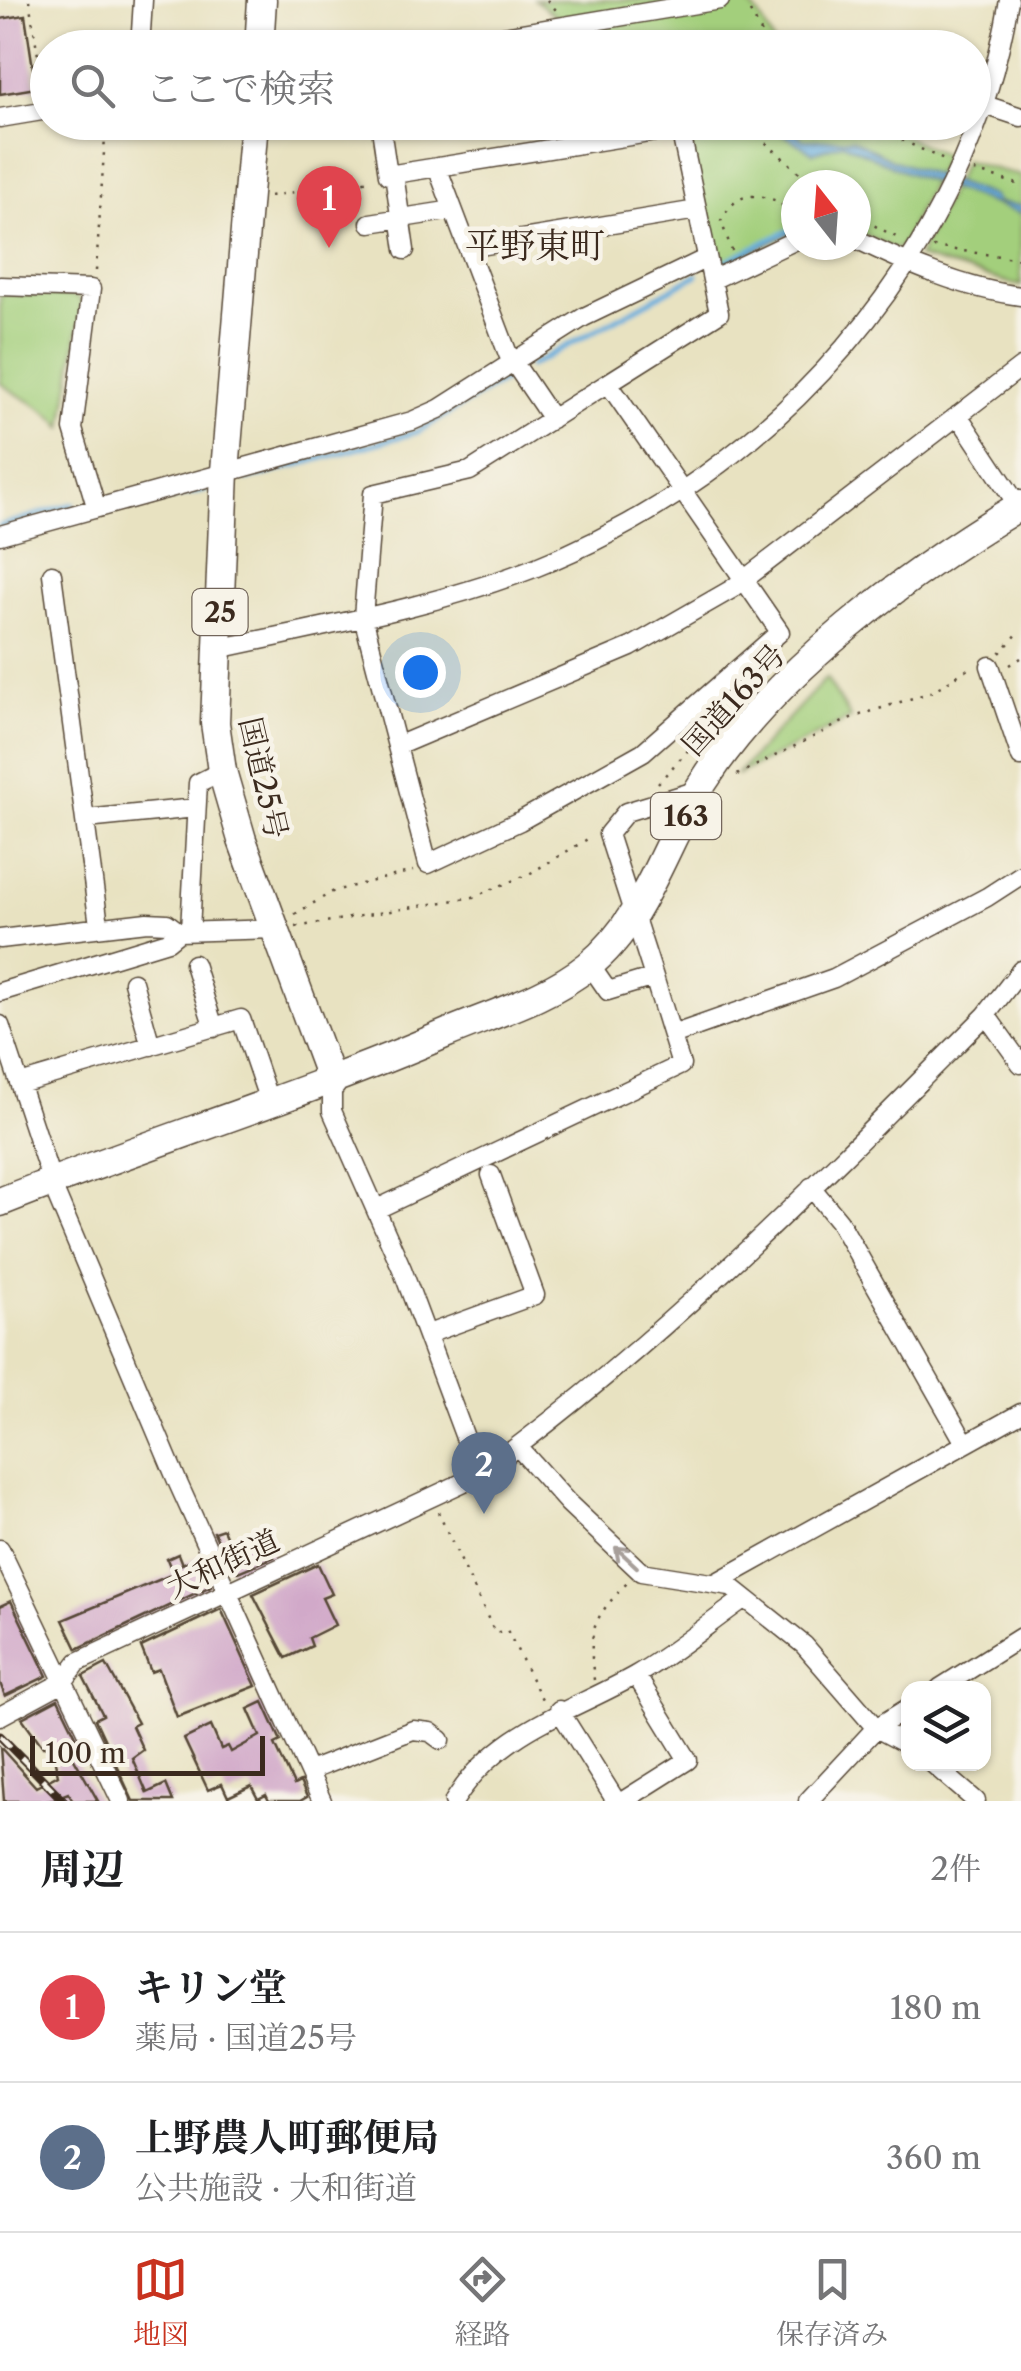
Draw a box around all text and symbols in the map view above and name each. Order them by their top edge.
search box [30,30,991,140]
icon: search [65,58,120,113]
text: ここで検索 [145,65,335,112]
pin: 1 [296,166,362,248]
north arrow [781,170,871,260]
district label: 平野東町 [465,224,605,267]
road number: 25 [192,589,248,635]
street label: 国道163号 [674,636,793,763]
your location [395,647,446,698]
street label: 国道25号 [232,714,295,842]
road number: 163 [651,793,721,839]
pin: 2 [452,1432,516,1514]
street label: 大和街道 [161,1521,285,1606]
one-way arrow [614,1545,638,1569]
map controls [901,1681,991,1771]
button: layers [901,1681,991,1771]
scale bar [30,1731,265,1776]
text: 100 m [45,1736,126,1770]
text: 周辺 [40,1843,124,1895]
text: 2件 [931,1849,981,1888]
text: キリン堂 [135,1964,287,2011]
text: 1 [65,1988,80,2027]
text: 180 m [890,1988,981,2027]
text: 薬局 · 国道25号 [135,2018,357,2057]
text: 上野農人町郵便局 [135,2114,439,2161]
text: 2 [63,2138,82,2177]
text: 360 m [886,2138,981,2177]
text: 公共施設 · 大和街道 [135,2168,417,2207]
tab: 地図 [133,2252,189,2352]
tab: 経路 [454,2252,510,2352]
tab: 保存済み [776,2252,888,2352]

